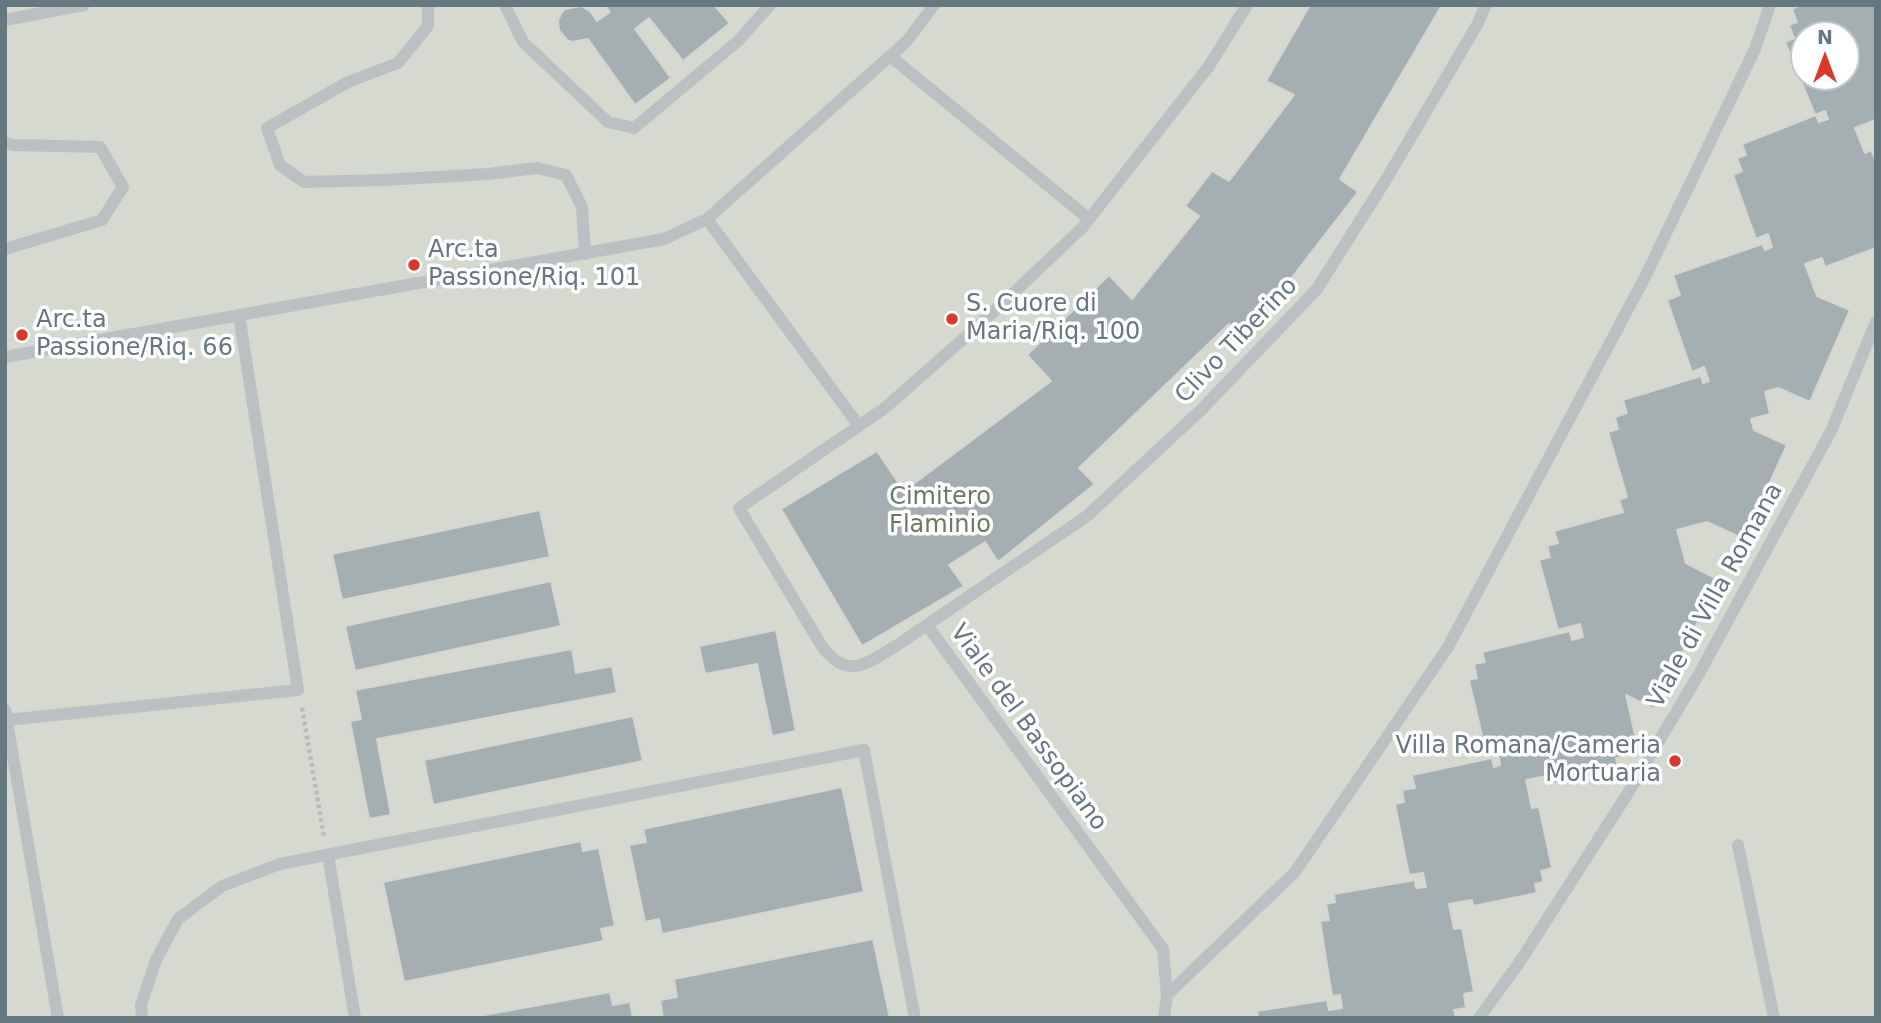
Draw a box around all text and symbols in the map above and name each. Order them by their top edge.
north arrow [1790,21,1860,91]
text: N [1817,26,1833,48]
place label: Arc.ta Passione/Riq. 101 [428,237,640,293]
marker: Arc.ta Passione/Riq. 101 [406,257,422,273]
street label: Clivo Tiberino [1170,272,1304,410]
place label: S. Cuore di Maria/Riq. 100 [966,291,1140,347]
place label: Arc.ta Passione/Riq. 66 [36,307,233,363]
marker: S. Cuore di Maria/Riq. 100 [944,311,960,327]
marker: Arc.ta Passione/Riq. 66 [14,327,30,343]
street label: Viale di Villa Romana [1642,479,1790,713]
park label: Cimitero Flaminio [889,484,991,540]
street label: Viale del Bassopiano [943,619,1113,837]
place label: Villa Romana/Cameria Mortuaria [1396,733,1661,789]
marker: Villa Romana/Cameria Mortuaria [1667,753,1683,769]

